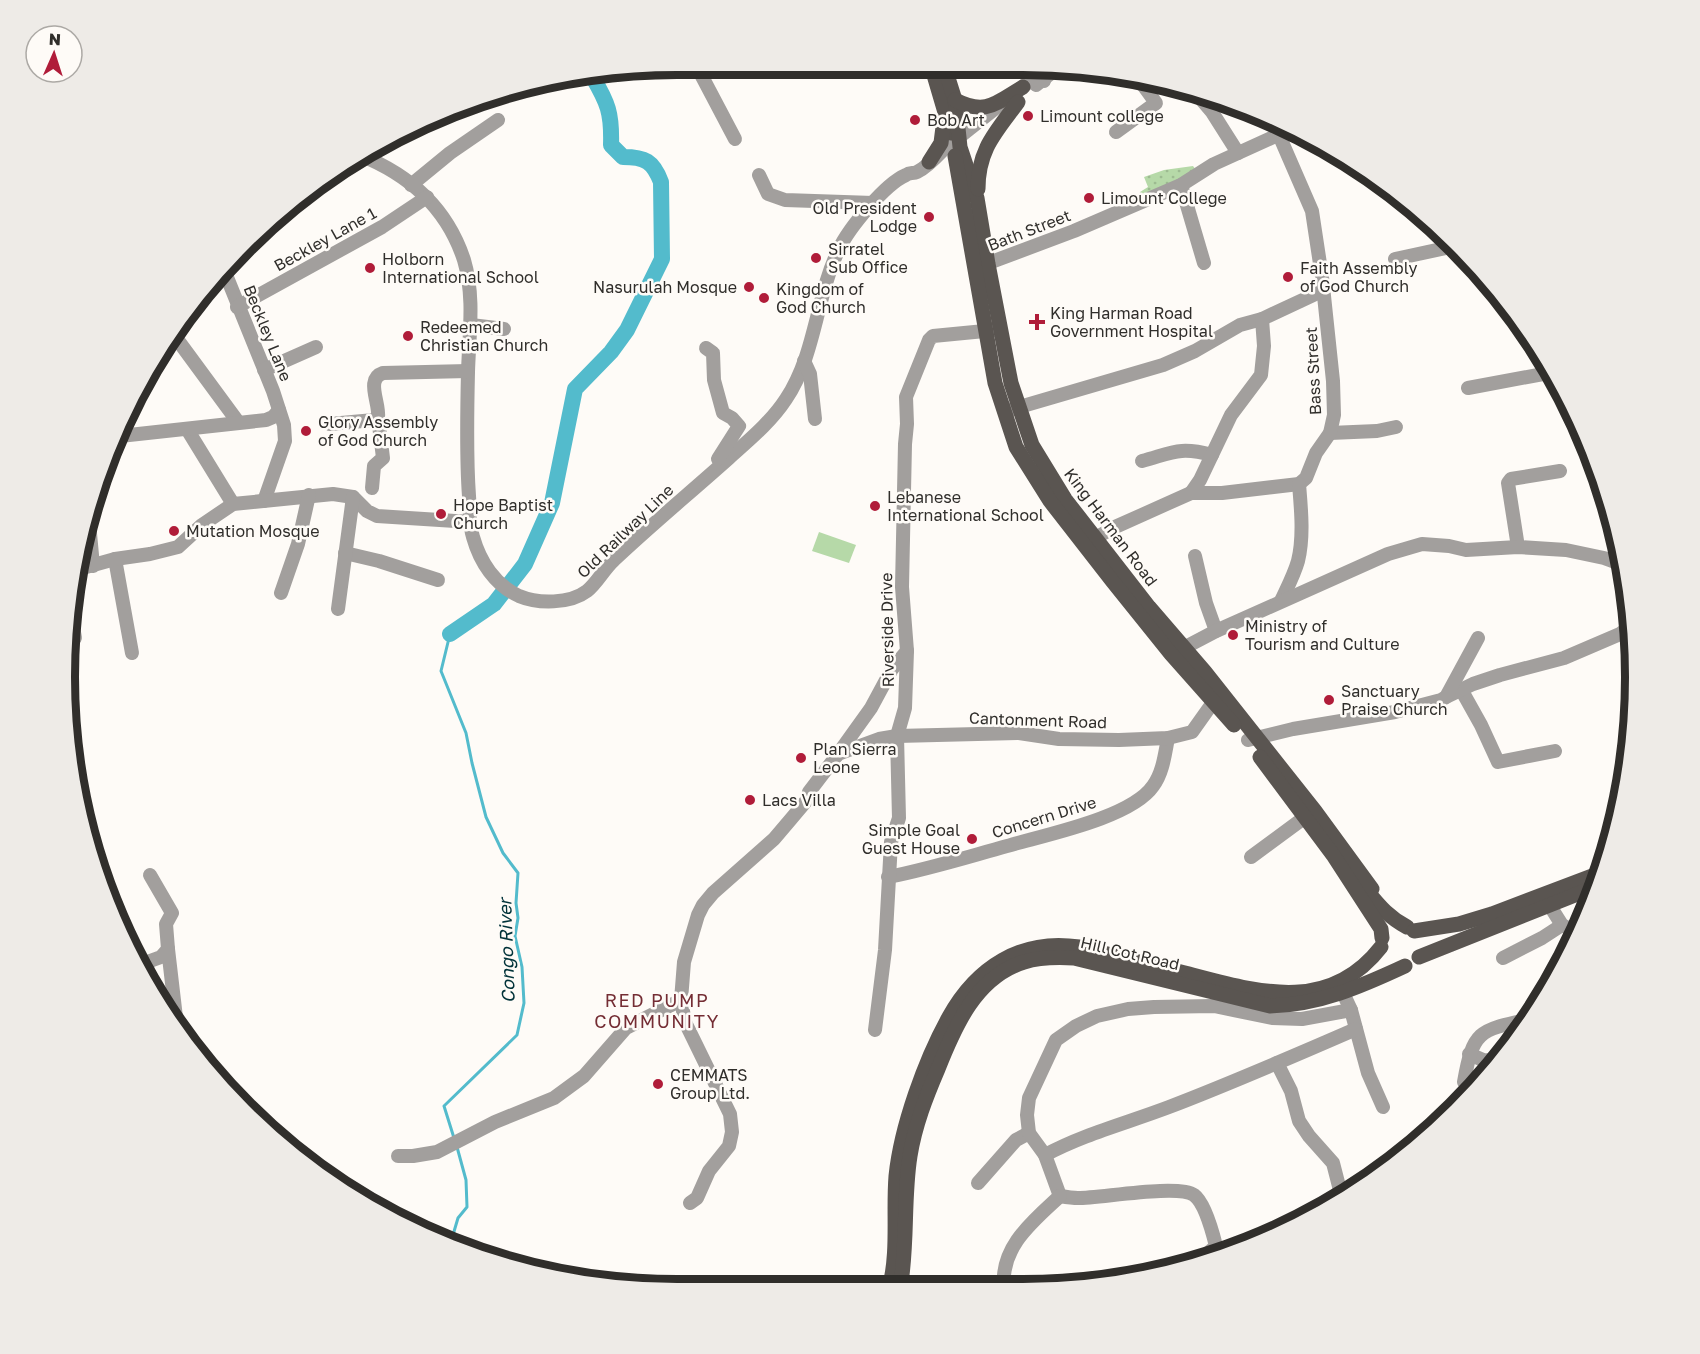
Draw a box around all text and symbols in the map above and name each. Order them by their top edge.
north arrow [24,24,84,84]
text: N [48,29,61,49]
place label: Limount college [1040,106,1164,126]
marker: Limount college [1021,109,1035,123]
place label: Bob Art [927,110,985,130]
marker: Bob Art [908,113,922,127]
place label: Limount College [1101,188,1227,208]
marker: Limount College [1082,191,1096,205]
place label: Old President Lodge [813,198,917,236]
street label: Beckley Lane 1 [270,203,380,275]
street label: Bath Street [985,205,1073,255]
marker: Old President Lodge [922,210,936,224]
place label: Sirratel Sub Office [828,239,908,277]
place label: Holborn International School [382,249,539,287]
marker: Sirratel Sub Office [809,251,823,265]
place label: Faith Assembly of God Church [1300,258,1417,296]
marker: Holborn International School [363,261,377,275]
marker: Faith Assembly of God Church [1281,270,1295,284]
place label: Nasurulah Mosque [593,277,737,297]
place label: Kingdom of God Church [776,279,866,317]
marker: Nasurulah Mosque [742,280,756,294]
street label: Beckley Lane [240,282,296,384]
marker: Kingdom of God Church [757,291,771,305]
place label: King Harman Road Government Hospital [1050,303,1213,341]
marker: King Harman Road Government Hospital [1028,313,1046,331]
place label: Redeemed Christian Church [420,317,548,355]
street label: Bass Street [1301,326,1325,416]
marker: Redeemed Christian Church [401,329,415,343]
place label: Glory Assembly of God Church [318,412,438,450]
marker: Glory Assembly of God Church [299,424,313,438]
street label: King Harman Road [1060,464,1162,590]
street label: Old Railway Line [573,480,677,582]
place label: Lebanese International School [887,487,1044,525]
place label: Hope Baptist Church [453,495,553,533]
marker: Lebanese International School [868,499,882,513]
marker: Hope Baptist Church [434,507,448,521]
place label: Mutation Mosque [186,521,320,541]
marker: Mutation Mosque [167,524,181,538]
street label: Riverside Drive [876,572,898,688]
place label: Ministry of Tourism and Culture [1245,616,1399,654]
marker: Ministry of Tourism and Culture [1226,628,1240,642]
place label: Sanctuary Praise Church [1341,681,1448,719]
marker: Sanctuary Praise Church [1322,693,1336,707]
street label: Cantonment Road [969,708,1107,732]
place label: Plan Sierra Leone [813,739,897,777]
marker: Plan Sierra Leone [794,751,808,765]
place label: Lacs Villa [762,790,836,810]
street label: Concern Drive [989,792,1099,842]
marker: Lacs Villa [743,793,757,807]
place label: Simple Goal Guest House [862,820,960,858]
marker: Simple Goal Guest House [965,832,979,846]
water label: Congo River [493,895,519,1004]
street label: Hill Cot Road [1079,932,1181,974]
district label: RED PUMP COMMUNITY [594,989,720,1032]
place label: CEMMATS Group Ltd. [670,1065,750,1103]
marker: CEMMATS Group Ltd. [651,1077,665,1091]

